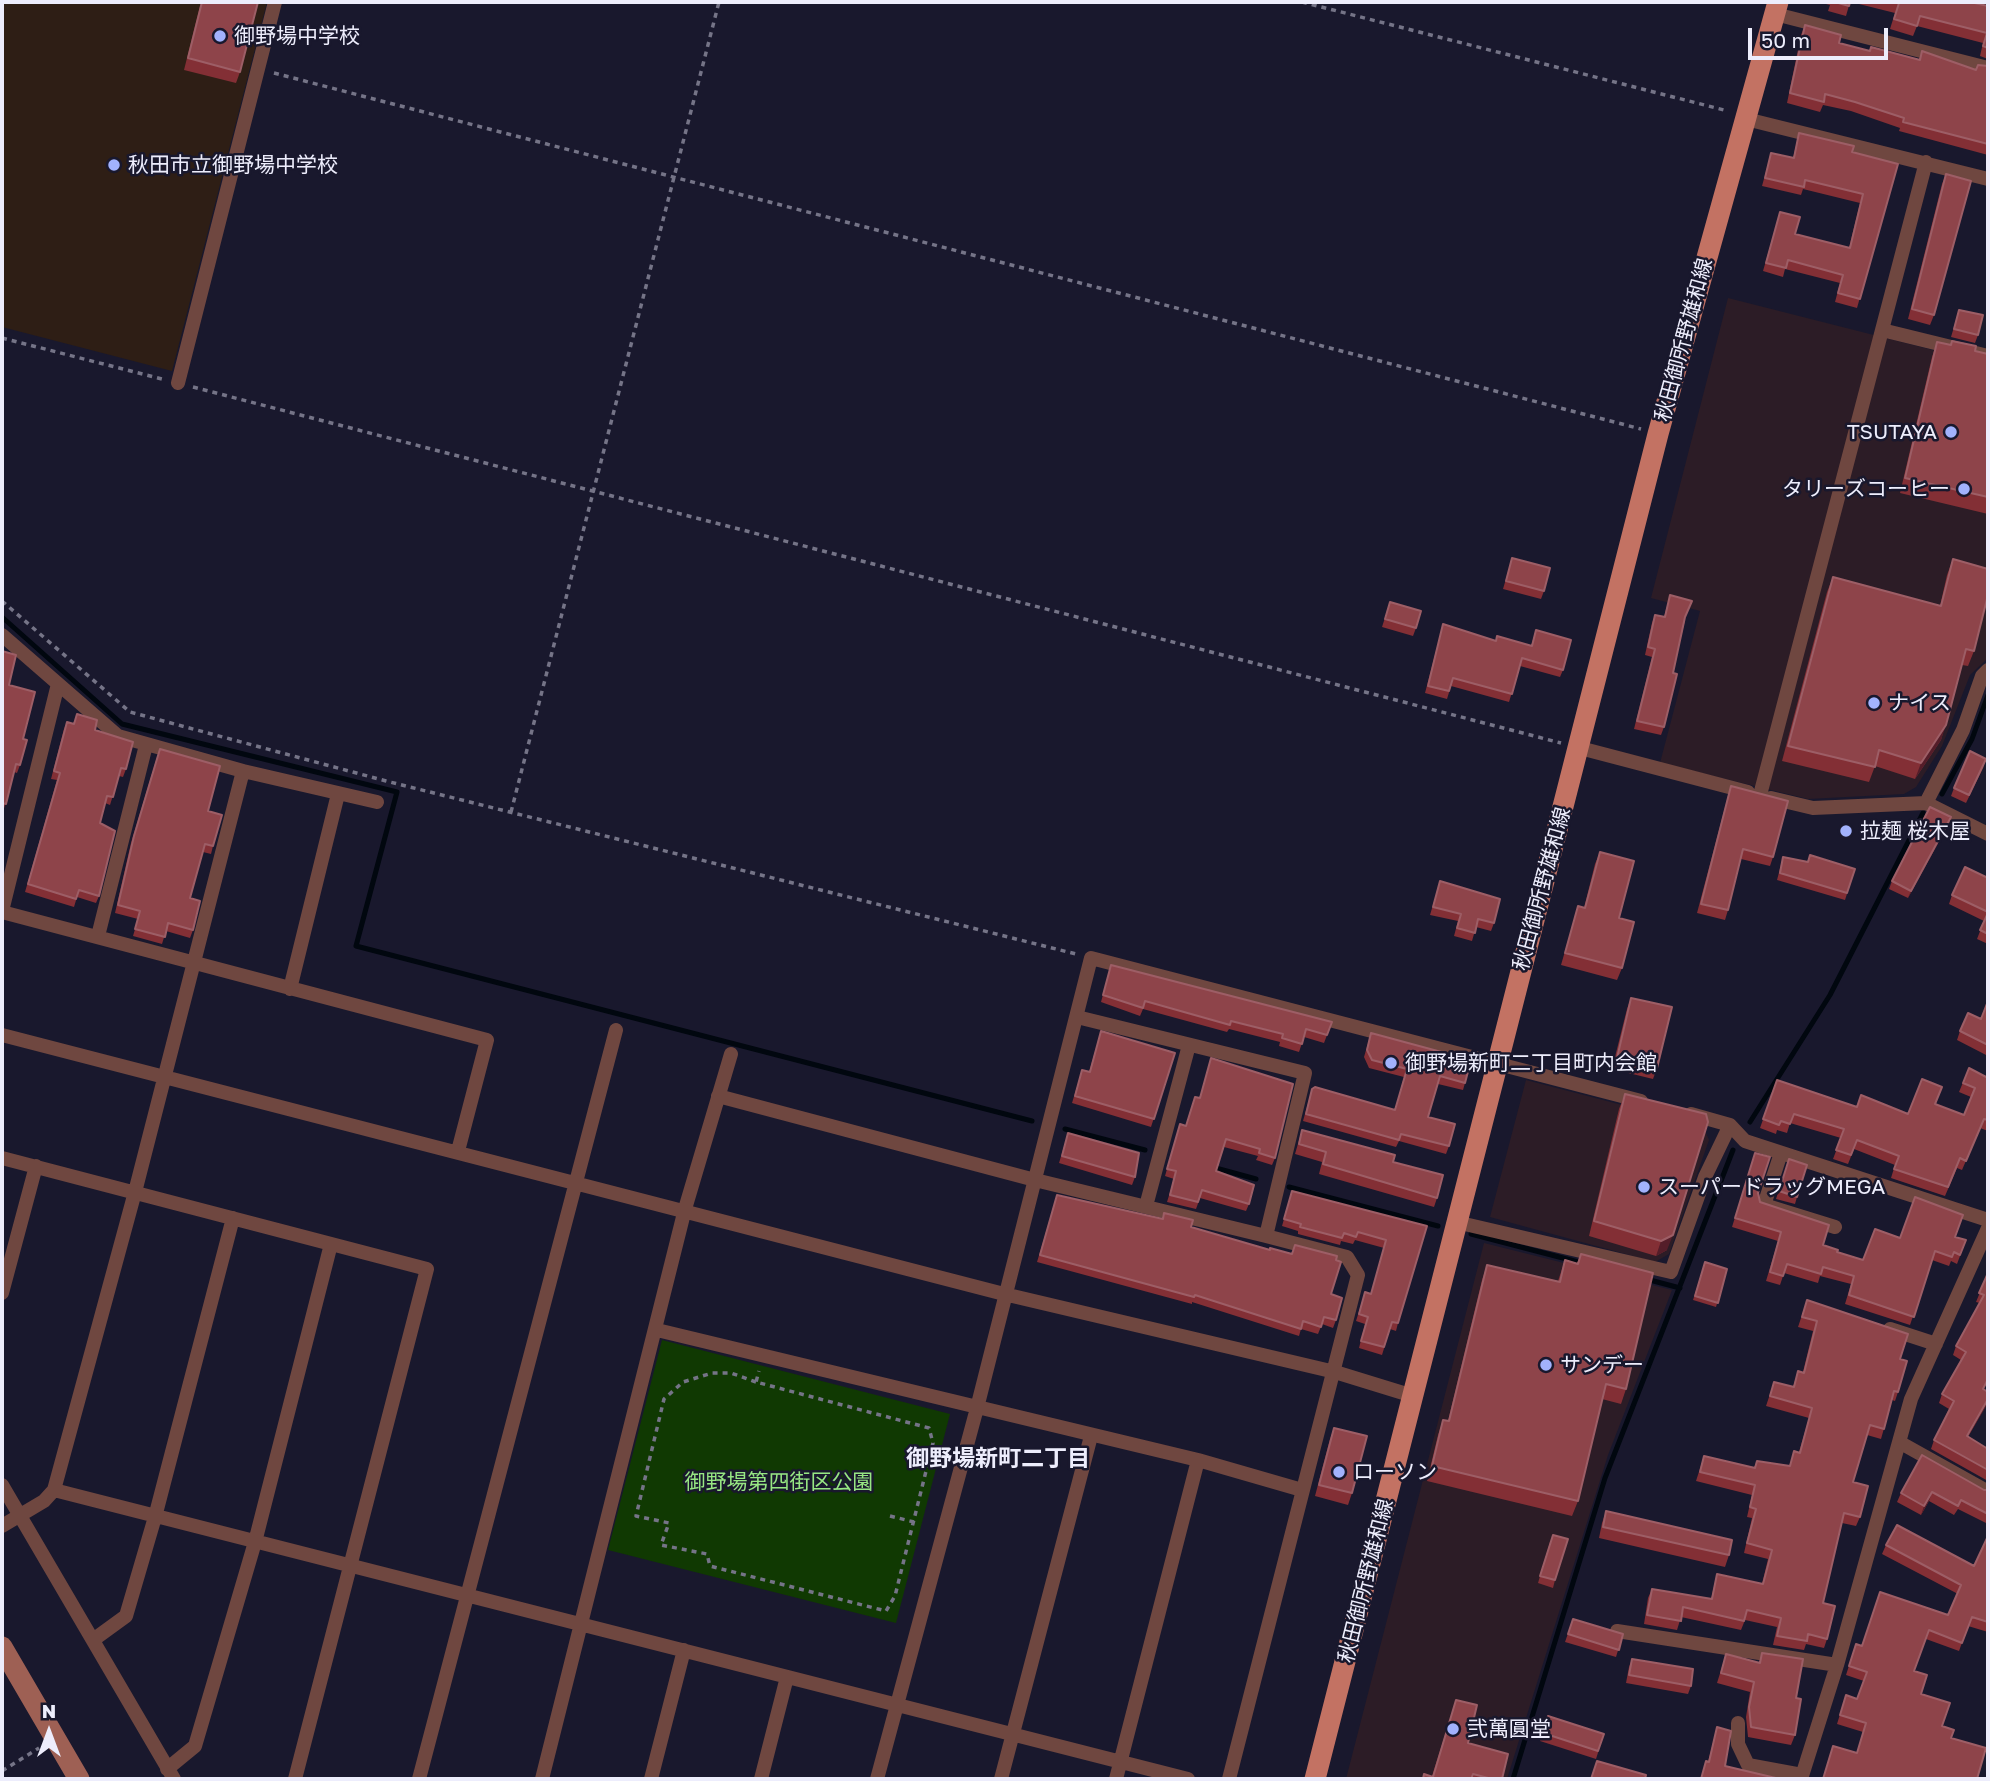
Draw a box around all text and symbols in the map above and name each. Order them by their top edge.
scale bar [1752,14,1892,58]
place label: 御野場中学校 [234,23,360,49]
text: 50 m [1761,27,1810,53]
marker: 御野場中学校 [212,28,228,44]
place label: 秋田市立御野場中学校 [128,152,338,178]
marker: 秋田市立御野場中学校 [106,157,122,173]
street label: 秋田御所野雄和線 [1650,256,1718,424]
place label: TSUTAYA [1847,419,1937,445]
marker: TSUTAYA [1943,424,1959,440]
place label: タリーズコーヒー [1782,476,1950,502]
marker: タリーズコーヒー [1956,481,1972,497]
place label: ナイス [1888,690,1951,716]
marker: ナイス [1866,695,1882,711]
street label: 秋田御所野雄和線 [1508,805,1576,973]
place label: 拉麺 桜木屋 [1860,818,1970,844]
marker: 拉麺 桜木屋 [1838,823,1854,839]
place label: 御野場新町二丁目町内会館 [1405,1050,1657,1076]
marker: 御野場新町二丁目町内会館 [1383,1055,1399,1071]
place label: スーパードラッグMEGA [1658,1174,1885,1200]
marker: スーパードラッグMEGA [1636,1179,1652,1195]
place label: サンデー [1560,1352,1644,1378]
marker: サンデー [1538,1357,1554,1373]
district label: 御野場新町二丁目 [906,1445,1090,1473]
place label: ローソン [1353,1459,1437,1485]
marker: ローソン [1331,1464,1347,1480]
park label: 御野場第四街区公園 [685,1469,873,1495]
street label: 秋田御所野雄和線 [1333,1496,1399,1666]
north arrow [14,1697,84,1767]
text: N [42,1699,56,1722]
place label: 弐萬圓堂 [1467,1716,1551,1742]
marker: 弐萬圓堂 [1445,1721,1461,1737]

